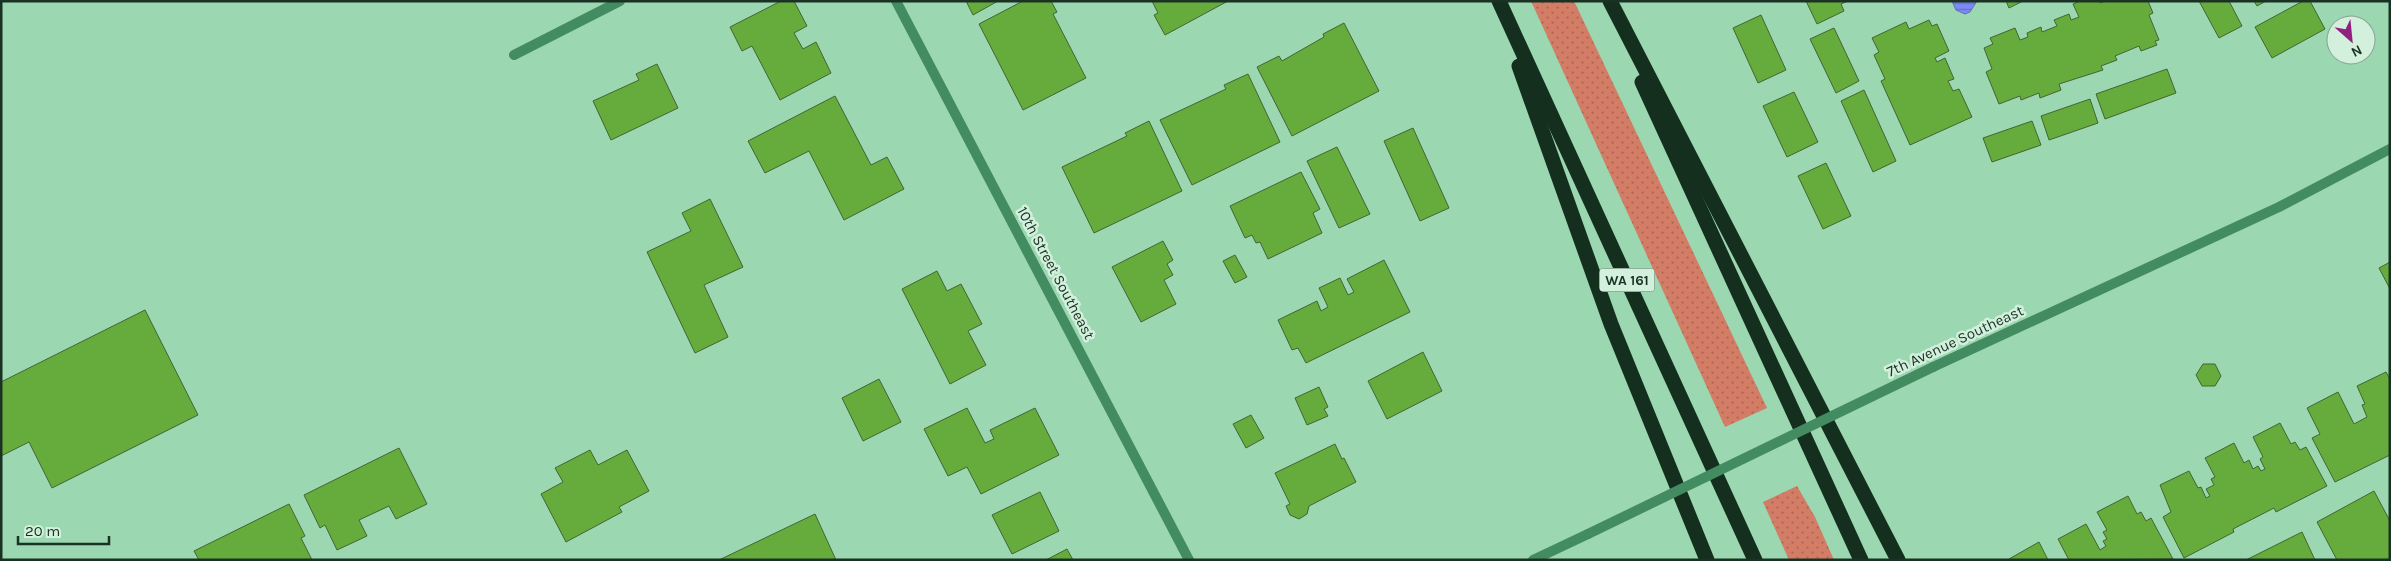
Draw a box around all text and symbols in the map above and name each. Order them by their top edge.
north arrow [2326,15,2376,65]
text: N [2348,41,2365,61]
street label: 10th Street Southeast [1013,204,1099,343]
road number: WA 161 [1600,268,1654,292]
street label: 7th Avenue Southeast [1884,301,2027,381]
scale bar [18,514,109,546]
text: 20 m [25,522,60,540]

